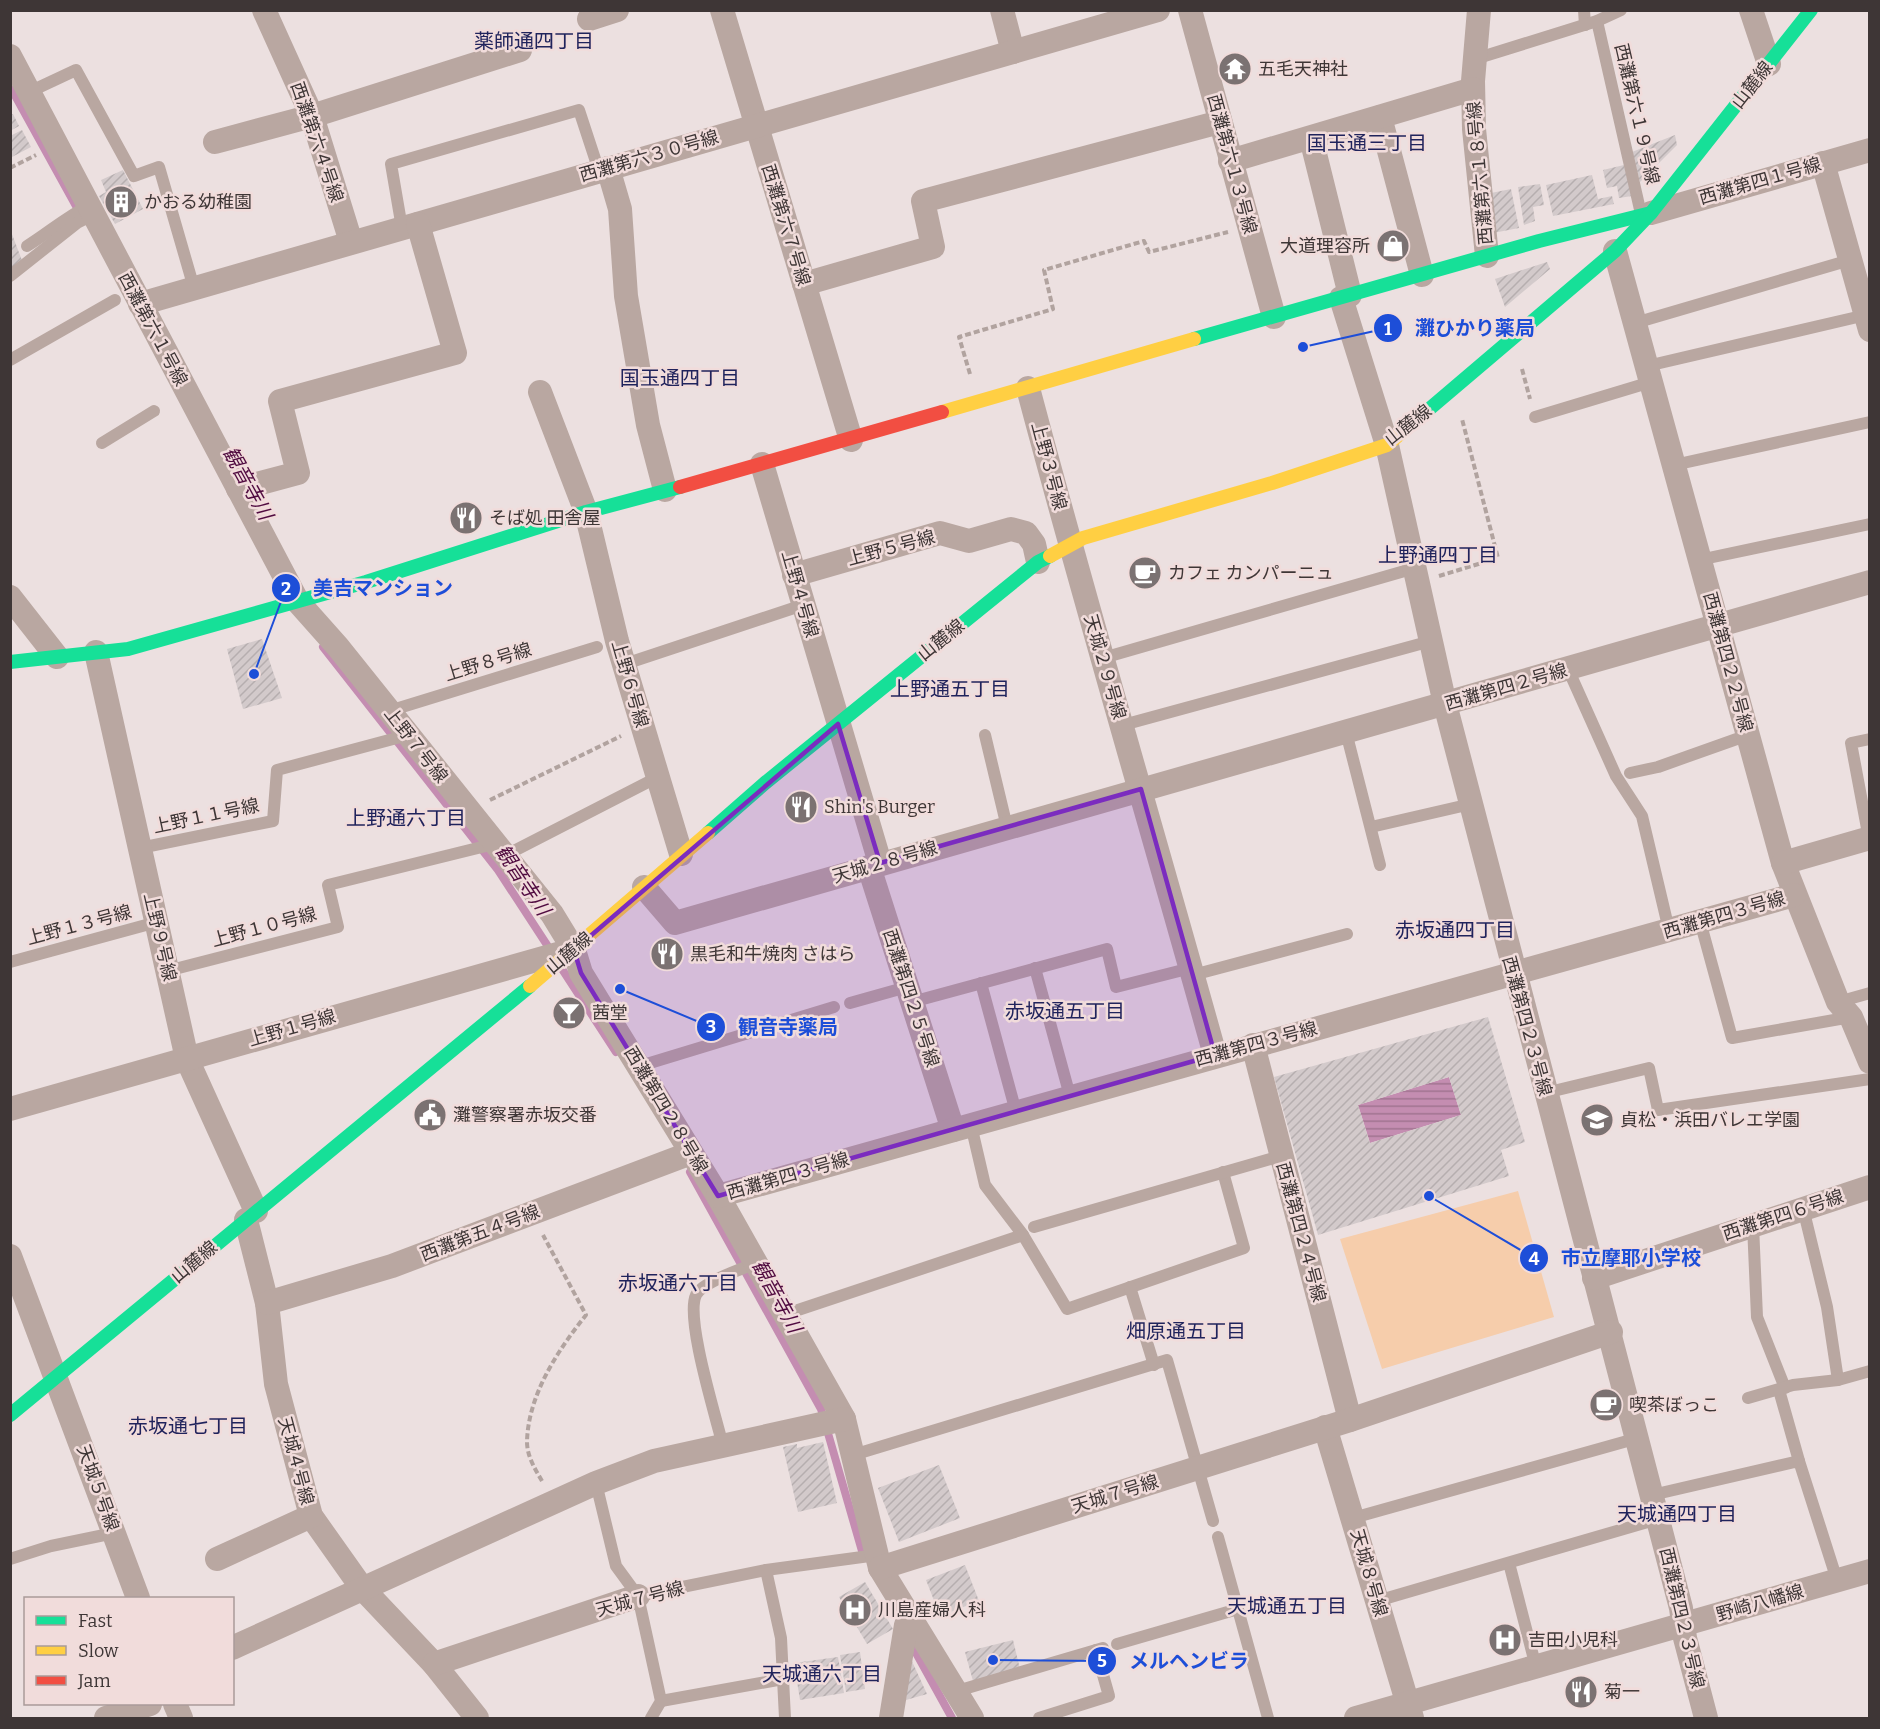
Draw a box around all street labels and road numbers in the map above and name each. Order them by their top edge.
street label: 西灘第六１９号線 [1610,41,1664,187]
street label: 山麓線 [1727,57,1777,113]
street label: 西灘第六４号線 [286,79,348,205]
street label: 西灘第六１３号線 [1203,92,1261,236]
street label: 西灘第六１８号線 [1463,100,1497,246]
street label: 西灘第六３０号線 [577,126,721,186]
street label: 西灘第四１号線 [1696,153,1824,209]
street label: 西灘第六７号線 [757,162,815,288]
street label: 西灘第六１号線 [114,268,192,390]
street label: 山麓線 [1380,400,1436,450]
street label: 上野３号線 [1027,420,1071,512]
street label: 上野５号線 [845,526,937,570]
street label: 上野４号線 [777,548,823,640]
street label: 西灘第四２２号線 [1699,590,1757,734]
street label: 天城２９号線 [1080,612,1130,722]
street label: 山麓線 [913,614,969,666]
street label: 上野８号線 [442,638,534,686]
street label: 上野６号線 [607,638,653,730]
street label: 西灘第四２号線 [1442,659,1570,715]
street label: 上野７号線 [380,703,452,787]
street label: 上野１１号線 [151,794,261,838]
street label: 天城２８号線 [830,837,940,887]
street label: 西灘第四３号線 [1660,887,1788,943]
street label: 上野９号線 [139,891,181,983]
street label: 上野１３号線 [24,900,134,950]
street label: 上野１０号線 [209,902,319,952]
street label: 西灘第四２５号線 [878,926,944,1070]
street label: 山麓線 [541,927,597,979]
street label: 西灘第四２３号線 [1498,954,1556,1098]
street label: 上野１号線 [246,1005,338,1051]
street label: 西灘第四３号線 [1192,1017,1320,1071]
street label: 西灘第四２８号線 [619,1043,713,1177]
street label: 西灘第四３号線 [724,1148,852,1204]
street label: 西灘第四２４号線 [1272,1160,1330,1304]
street label: 西灘第四６号線 [1720,1185,1846,1245]
street label: 西灘第五４号線 [417,1200,543,1266]
street label: 山麓線 [166,1236,222,1288]
street label: 天城４号線 [274,1415,318,1507]
street label: 天城５号線 [72,1442,124,1534]
street label: 天城７号線 [1069,1470,1161,1518]
street label: 天城８号線 [1346,1527,1392,1619]
street label: 西灘第四２３号線 [1655,1545,1709,1691]
street label: 天城７号線 [594,1577,686,1621]
street label: 野崎八幡線 [1714,1580,1806,1626]

